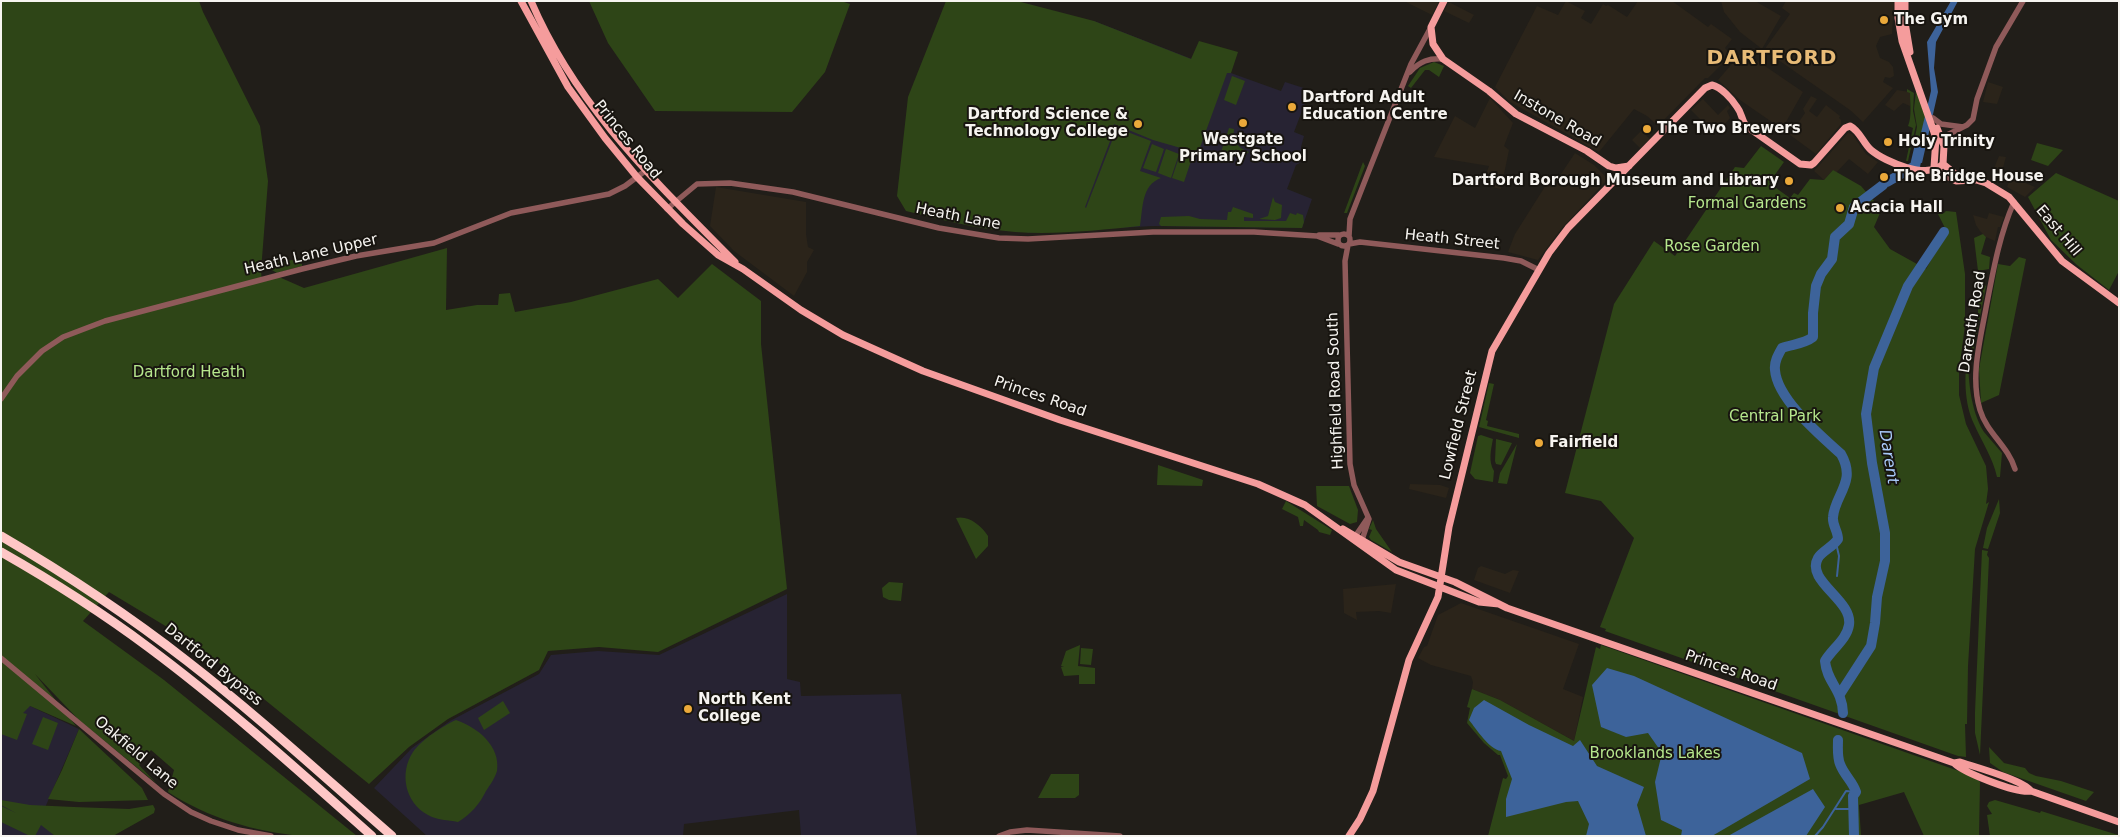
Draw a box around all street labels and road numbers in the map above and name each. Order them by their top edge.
street label: Instone Road [1510,87,1604,151]
street label: Princes Road [590,97,664,183]
street label: Heath Lane [914,200,1002,234]
street label: East Hill [2032,202,2084,260]
street label: Heath Street [1404,226,1500,254]
street label: Heath Lane Upper [243,231,379,279]
street label: Darenth Road [1956,270,1990,374]
street label: Highfield Road South [1324,312,1348,470]
street label: Lowfield Street [1437,368,1481,482]
street label: Princes Road [992,373,1088,421]
street label: Dartford Bypass [160,620,266,710]
street label: Princes Road [1683,647,1779,695]
street label: Oakfield Lane [91,713,181,793]

